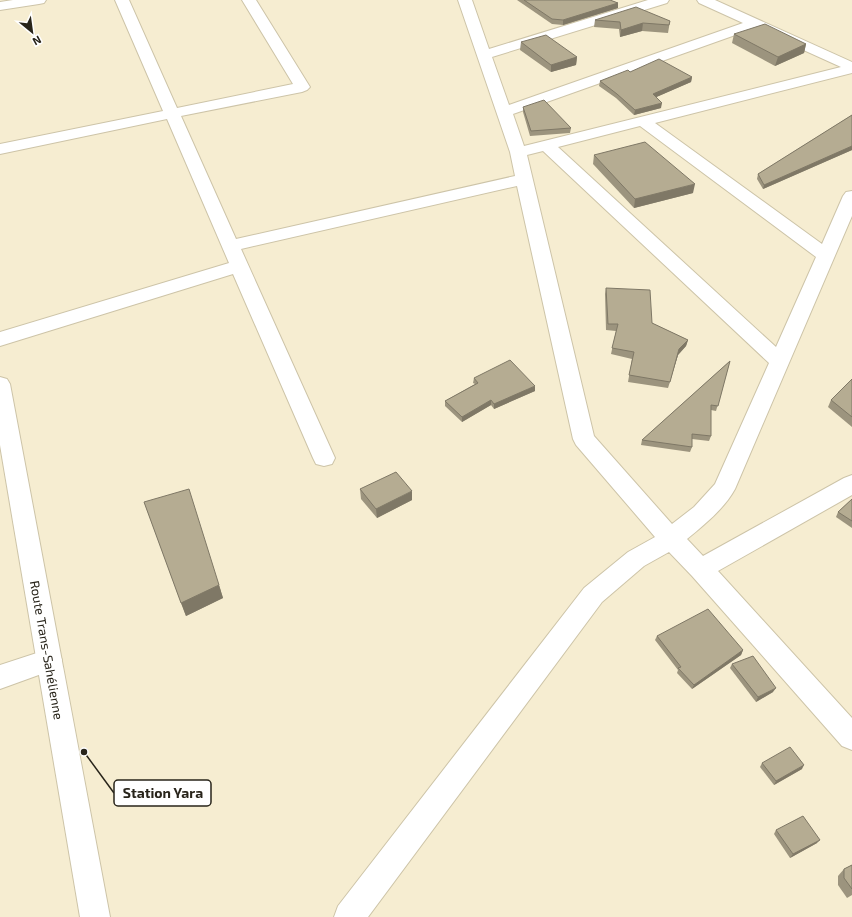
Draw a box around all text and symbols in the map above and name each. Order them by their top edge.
north arrow [12,12,52,52]
text: N [30,34,44,49]
street label: Route Trans-Sahélienne [27,579,67,721]
callout: Station Yara [114,780,211,806]
text: Station Yara [123,784,203,801]

